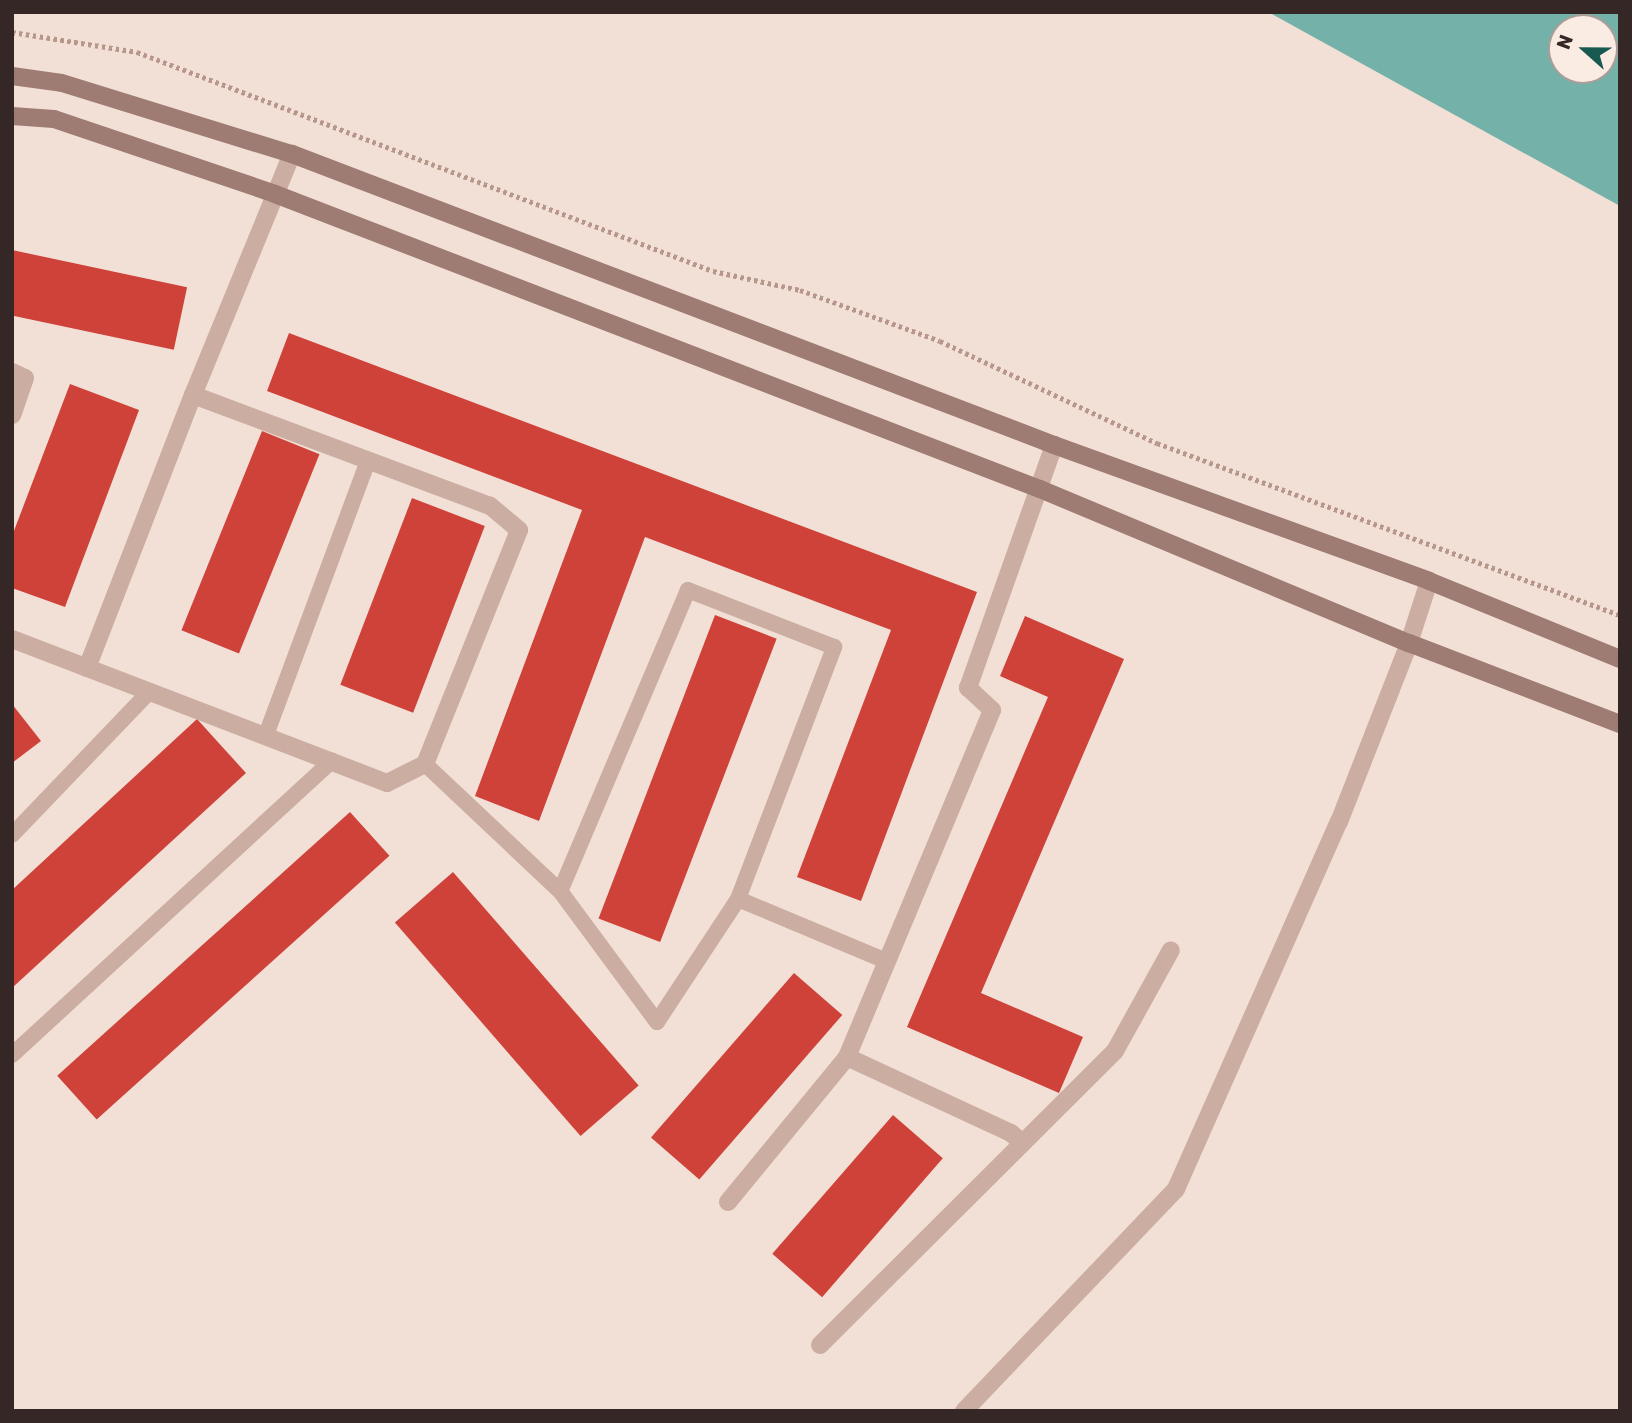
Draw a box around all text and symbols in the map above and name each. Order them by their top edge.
north arrow [1548,14,1618,84]
text: N [1552,32,1578,53]

